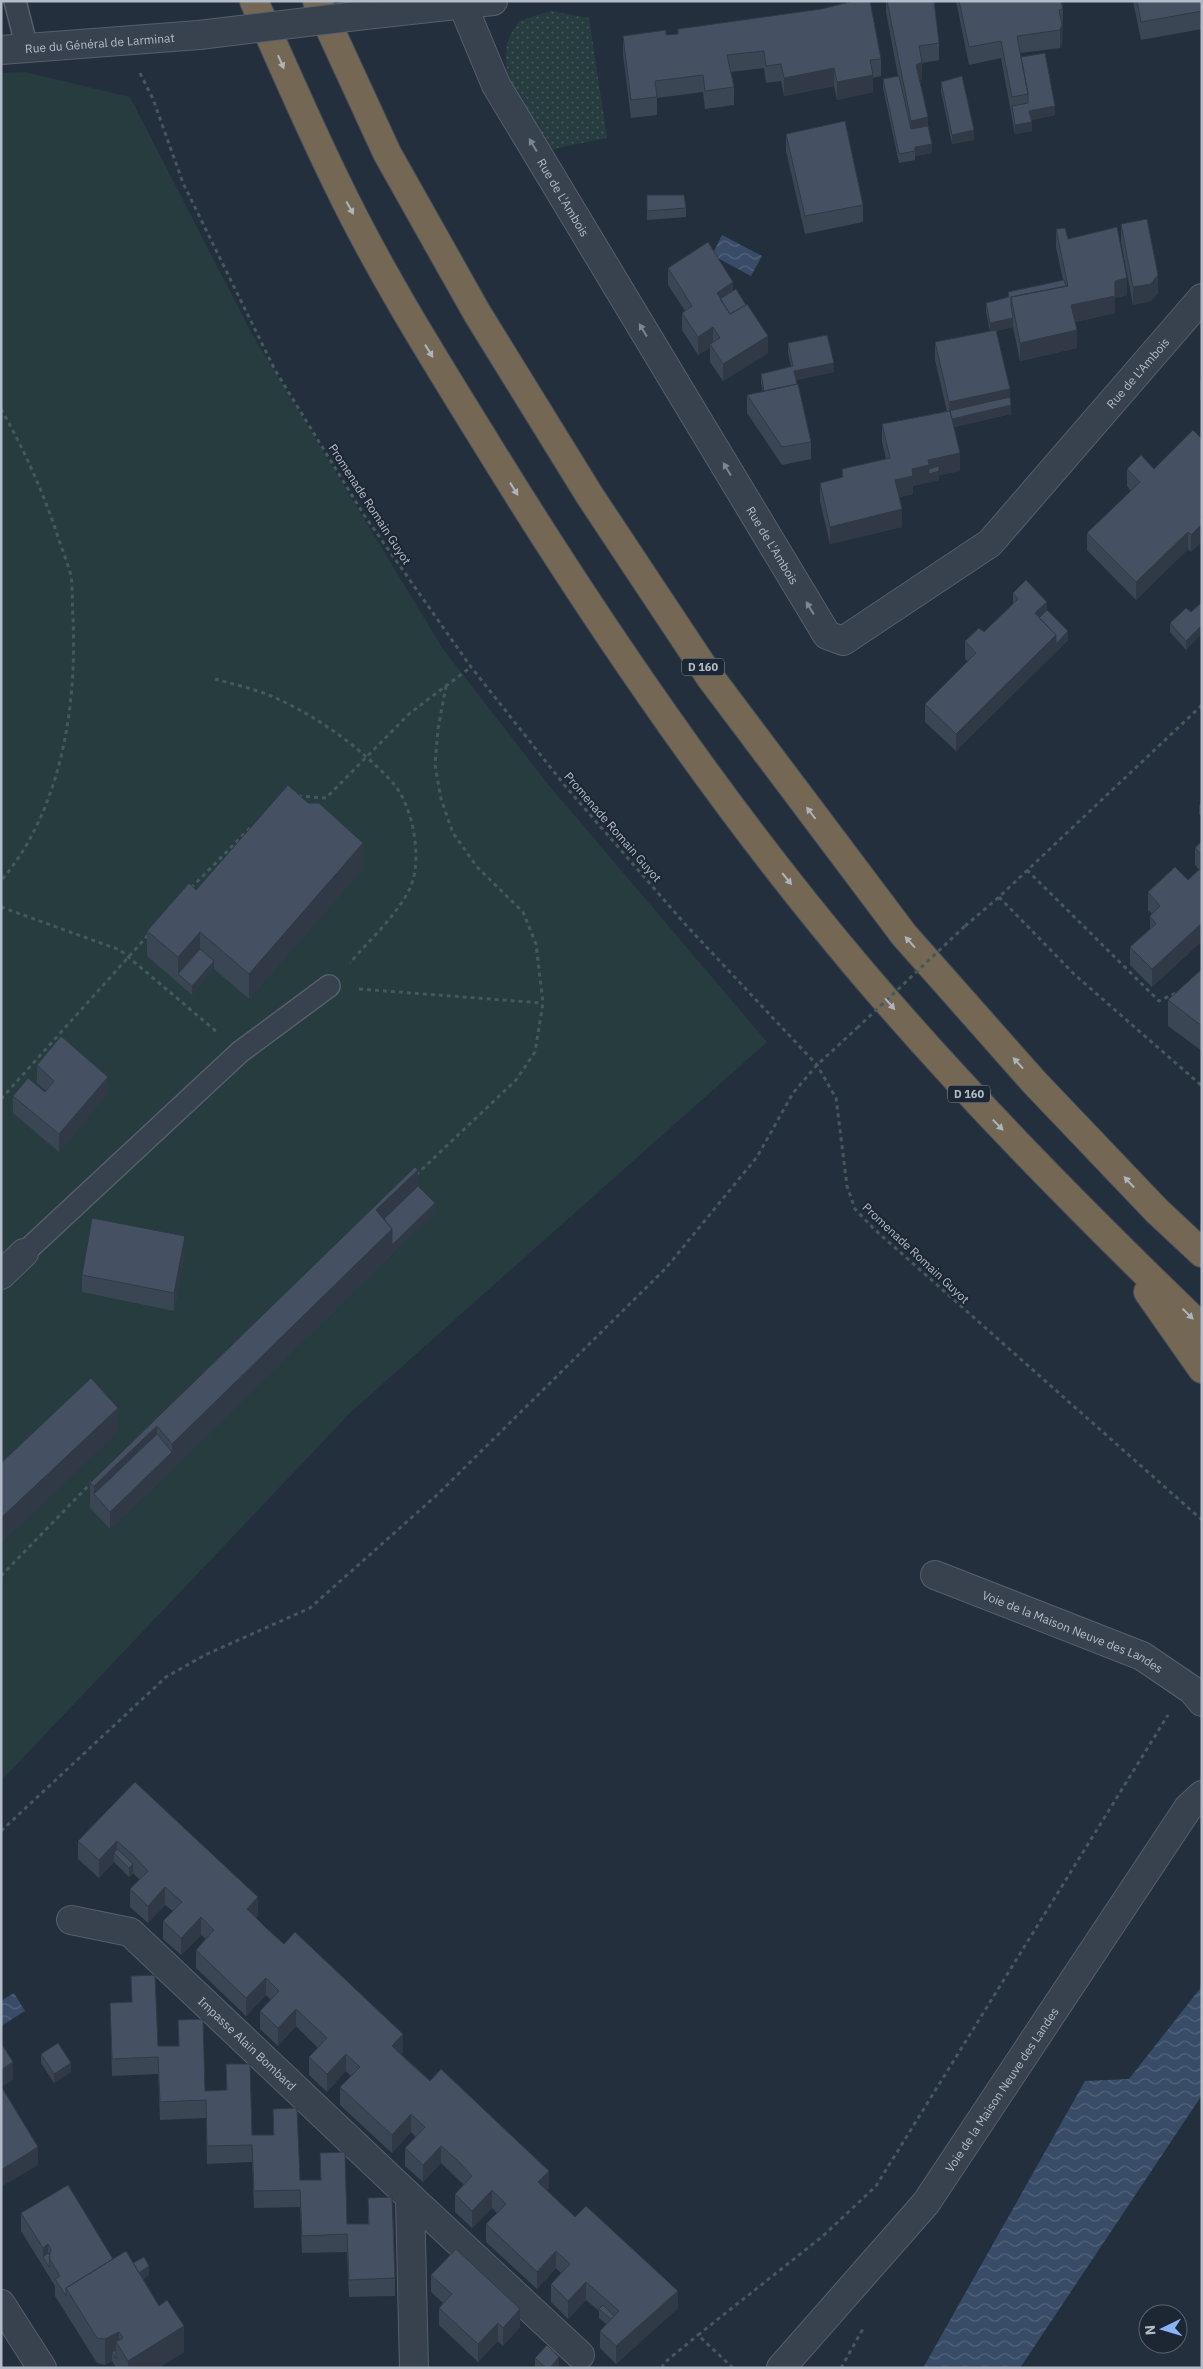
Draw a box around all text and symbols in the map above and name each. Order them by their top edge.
street label: Rue du Général de Larminat [24,29,175,56]
one-way arrow [278,55,286,69]
one-way arrow [528,139,537,152]
street label: Rue de L'Ambois [534,155,593,239]
one-way arrow [346,202,355,215]
one-way arrow [639,323,648,336]
street label: Rue de L'Ambois [1103,334,1172,411]
one-way arrow [425,344,434,357]
street label: Promenade Romain Guyot [325,441,415,567]
one-way arrow [722,463,731,476]
one-way arrow [510,482,519,496]
street label: Rue de L'Ambois [744,503,802,587]
one-way arrow [806,602,815,615]
road number: D 160 [682,659,724,676]
street label: Promenade Romain Guyot [561,769,665,885]
one-way arrow [806,806,816,820]
one-way arrow [781,872,792,885]
one-way arrow [905,935,916,948]
one-way arrow [884,998,896,1010]
one-way arrow [1012,1058,1024,1070]
road number: D 160 [948,1086,990,1102]
one-way arrow [992,1119,1004,1131]
one-way arrow [1123,1176,1135,1188]
street label: Promenade Romain Guyot [859,1200,973,1306]
one-way arrow [1181,1308,1193,1320]
street label: Voie de la Maison Neuve des Landes [980,1587,1166,1676]
street label: Impasse Alain Bombard [195,1993,300,2093]
street label: Voie de la Maison Neuve des Landes [941,2004,1061,2175]
north arrow [1138,2304,1188,2354]
text: N [1141,2324,1159,2336]

